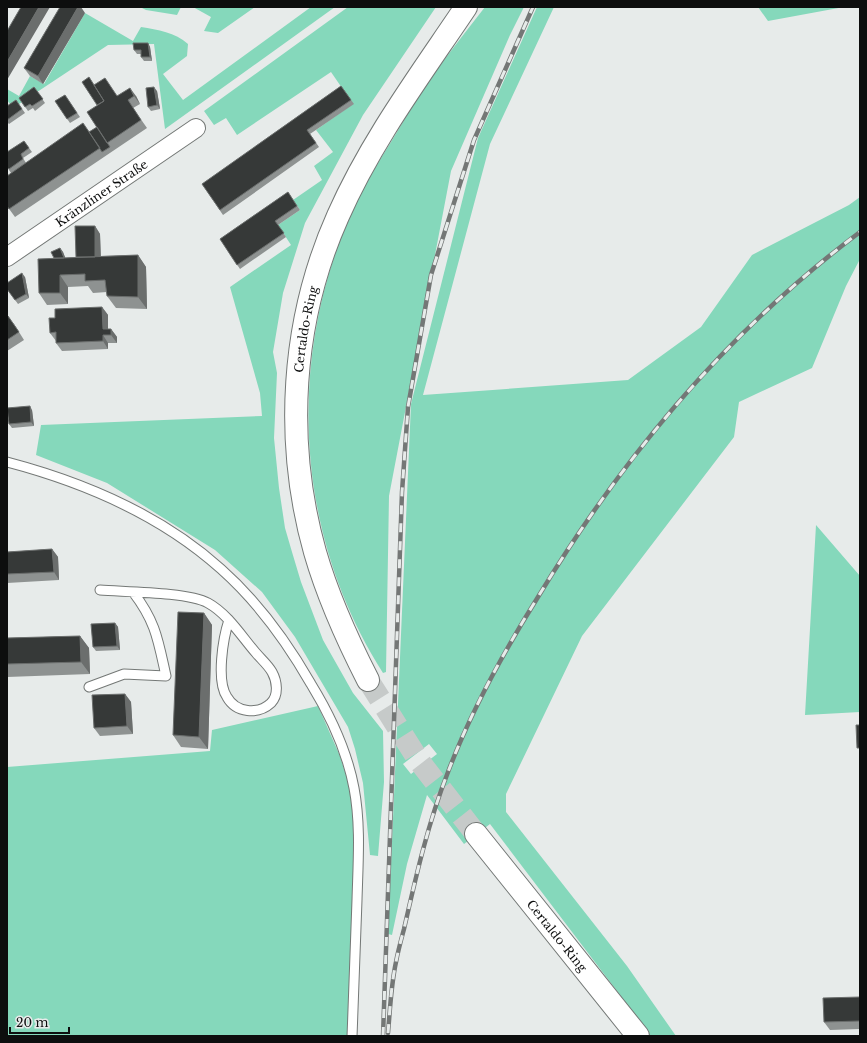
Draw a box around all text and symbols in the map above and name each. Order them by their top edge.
street label: Kränzliner Straße [52,156,150,230]
street label: Certaldo-Ring [290,283,321,373]
street label: Certaldo-Ring [524,896,591,975]
scale bar [10,1009,69,1035]
text: 20 m [16,1015,48,1030]

